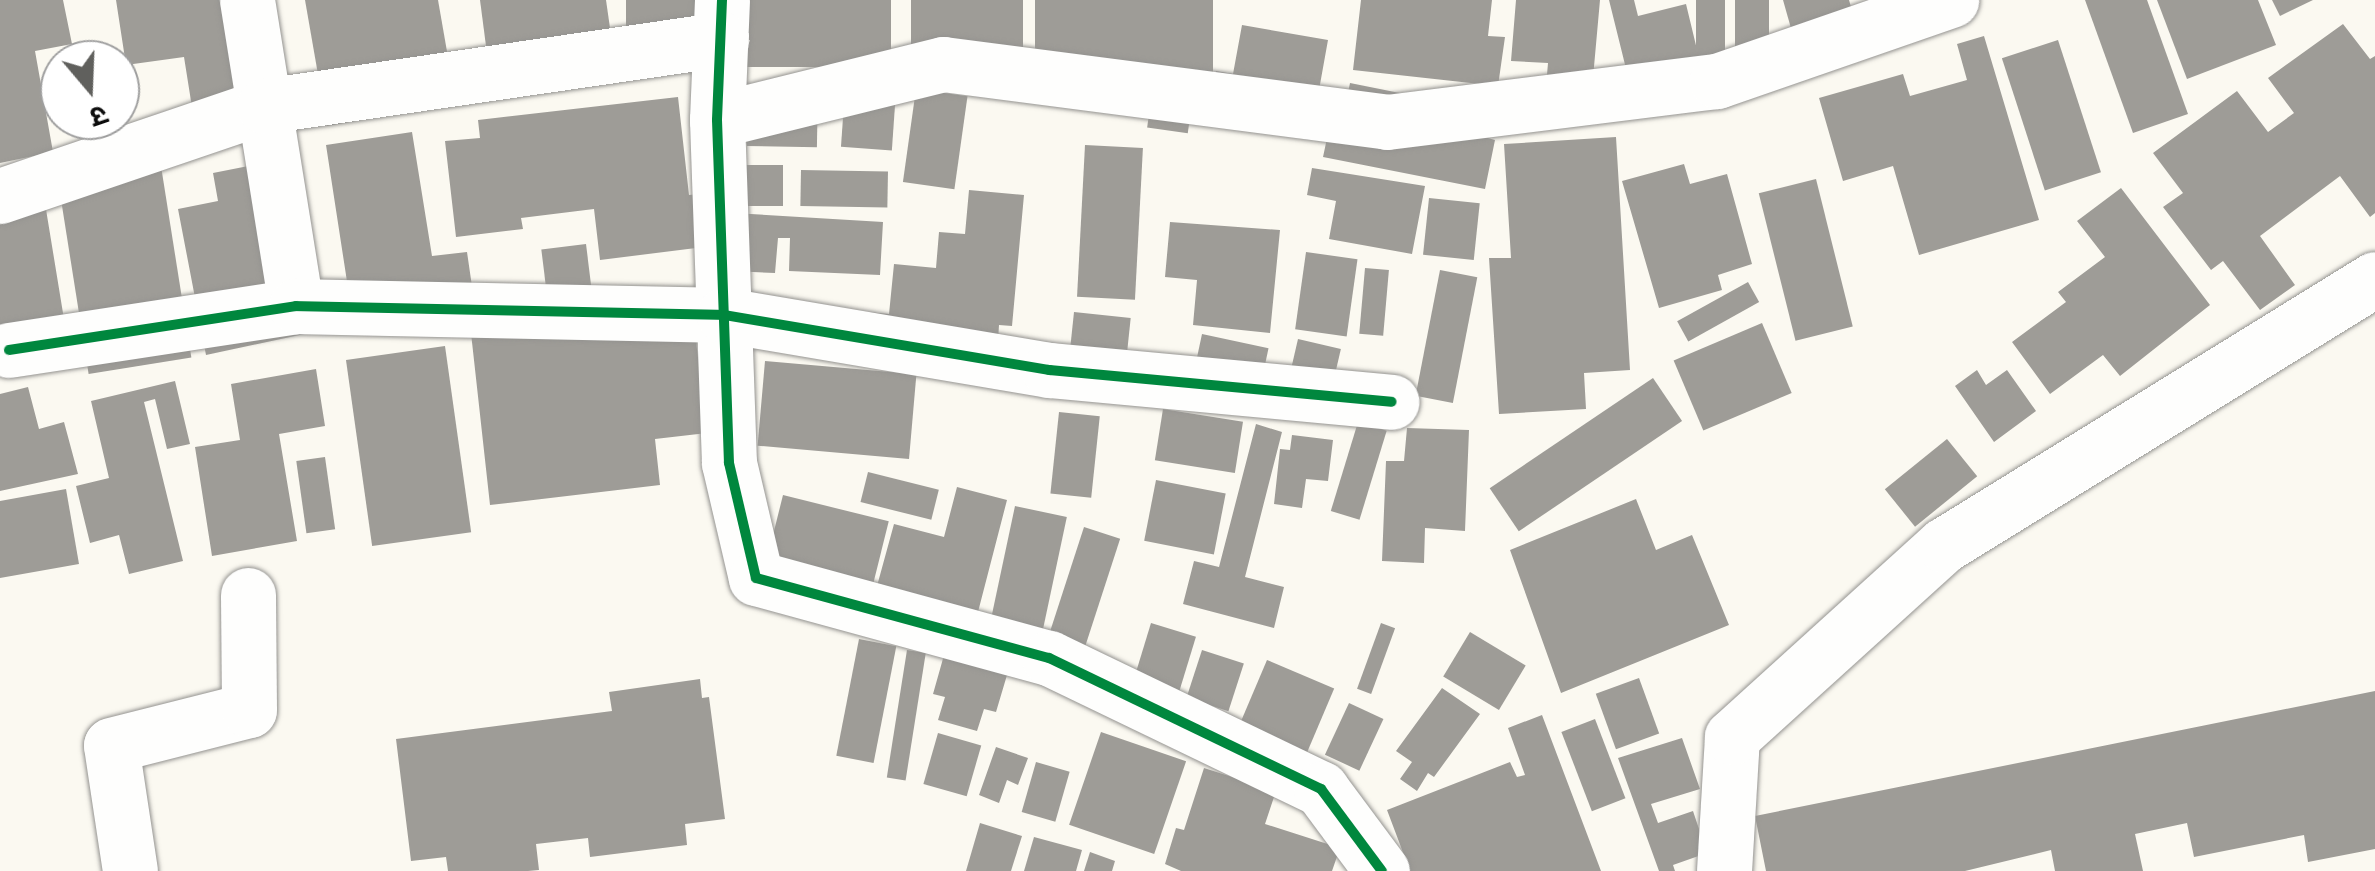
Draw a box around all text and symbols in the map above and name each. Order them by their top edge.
north arrow [40,40,140,140]
text: उ [86,97,113,136]

